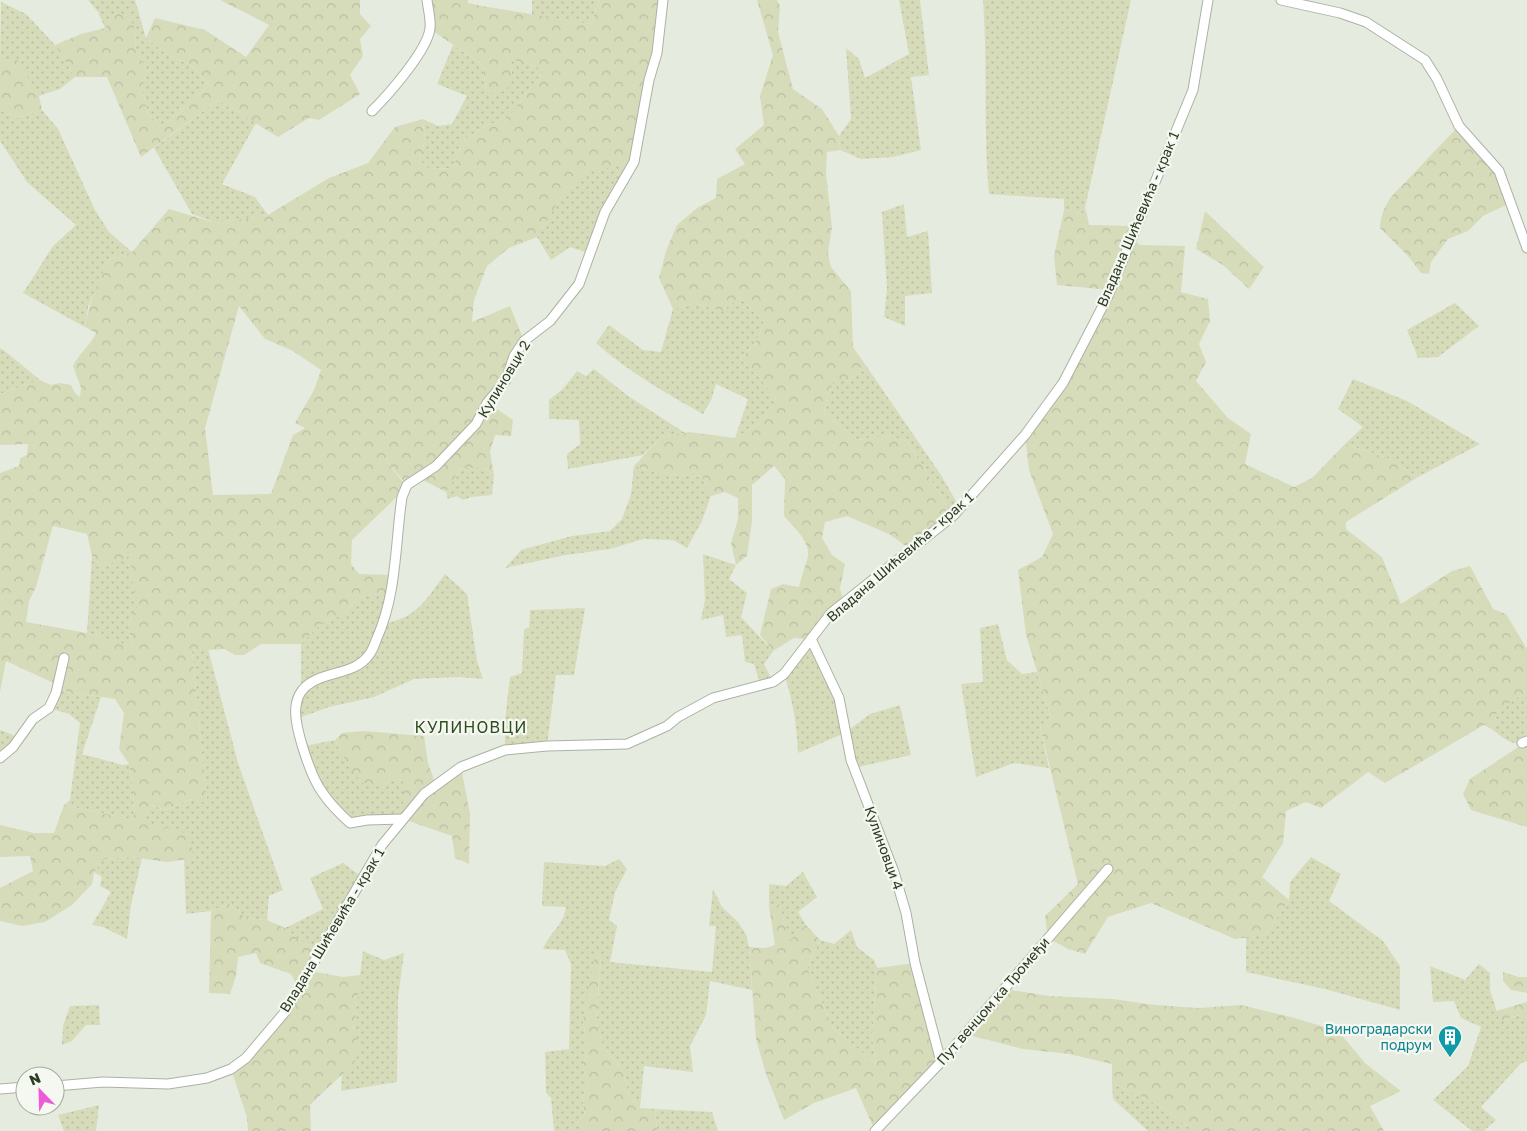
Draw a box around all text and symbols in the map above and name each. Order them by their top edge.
street label: Владана Шићевића - крак 1 [1093,128,1182,309]
street label: Кулиновци 2 [474,337,533,421]
street label: Владана Шићевића - крак 1 [823,488,977,625]
district label: КУЛИНОВЦИ [415,717,527,737]
street label: Кулиновци 4 [861,804,907,892]
street label: Владана Шићевића - крак 1 [276,844,388,1015]
street label: Пут венцом ка Тромеђи [933,933,1053,1068]
place label: Виноградарски подрум [1325,1020,1432,1053]
building icon: Виноградарски подрум [1437,1024,1463,1058]
north arrow [15,1066,65,1116]
text: N [27,1069,43,1088]

